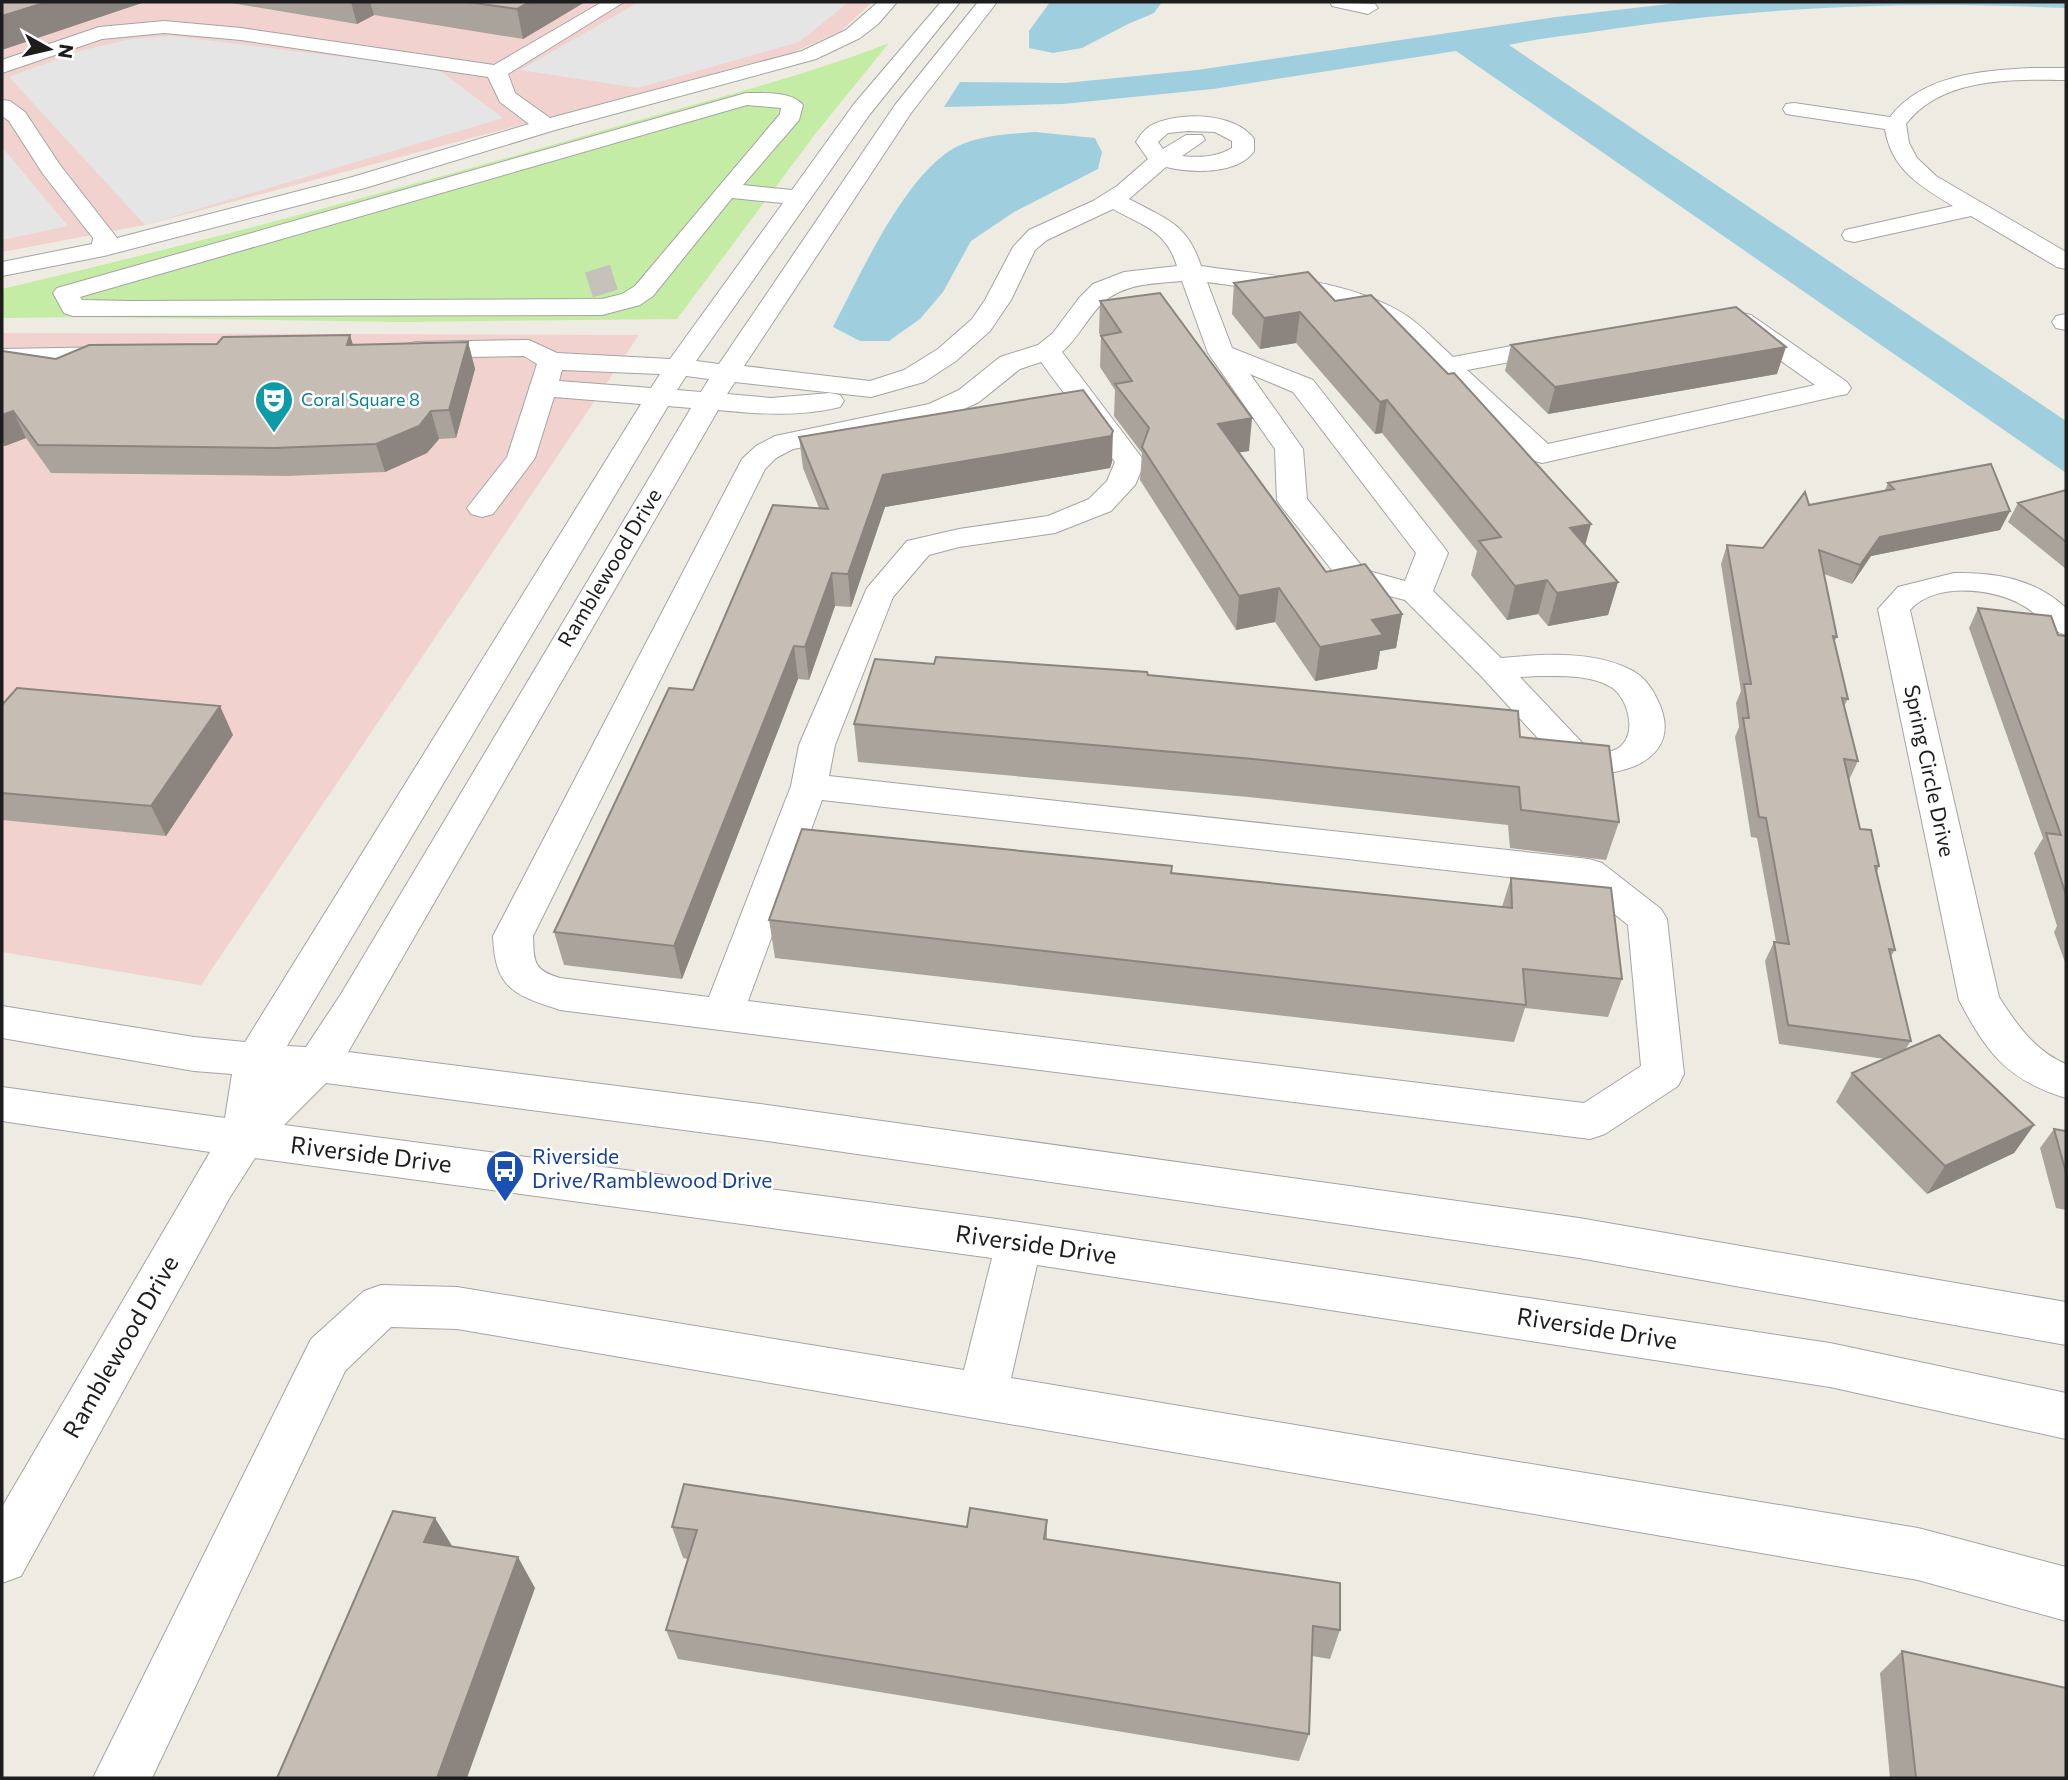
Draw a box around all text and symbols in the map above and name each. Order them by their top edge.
north arrow [14,14,84,84]
text: N [54,43,79,60]
theatre icon: Coral Square 8 [253,379,295,434]
place label: Coral Square 8 [301,388,420,410]
street label: Ramblewood Drive [552,484,666,651]
street label: Spring Circle Drive [1900,682,1961,859]
street label: Riverside Drive [289,1129,453,1178]
place label: Riverside Drive/Ramblewood Drive [532,1143,772,1192]
bus stop icon: Riverside Drive/Ramblewood Drive [484,1148,526,1203]
street label: Riverside Drive [954,1218,1119,1269]
street label: Ramblewood Drive [56,1250,184,1443]
street label: Riverside Drive [1515,1301,1680,1355]

